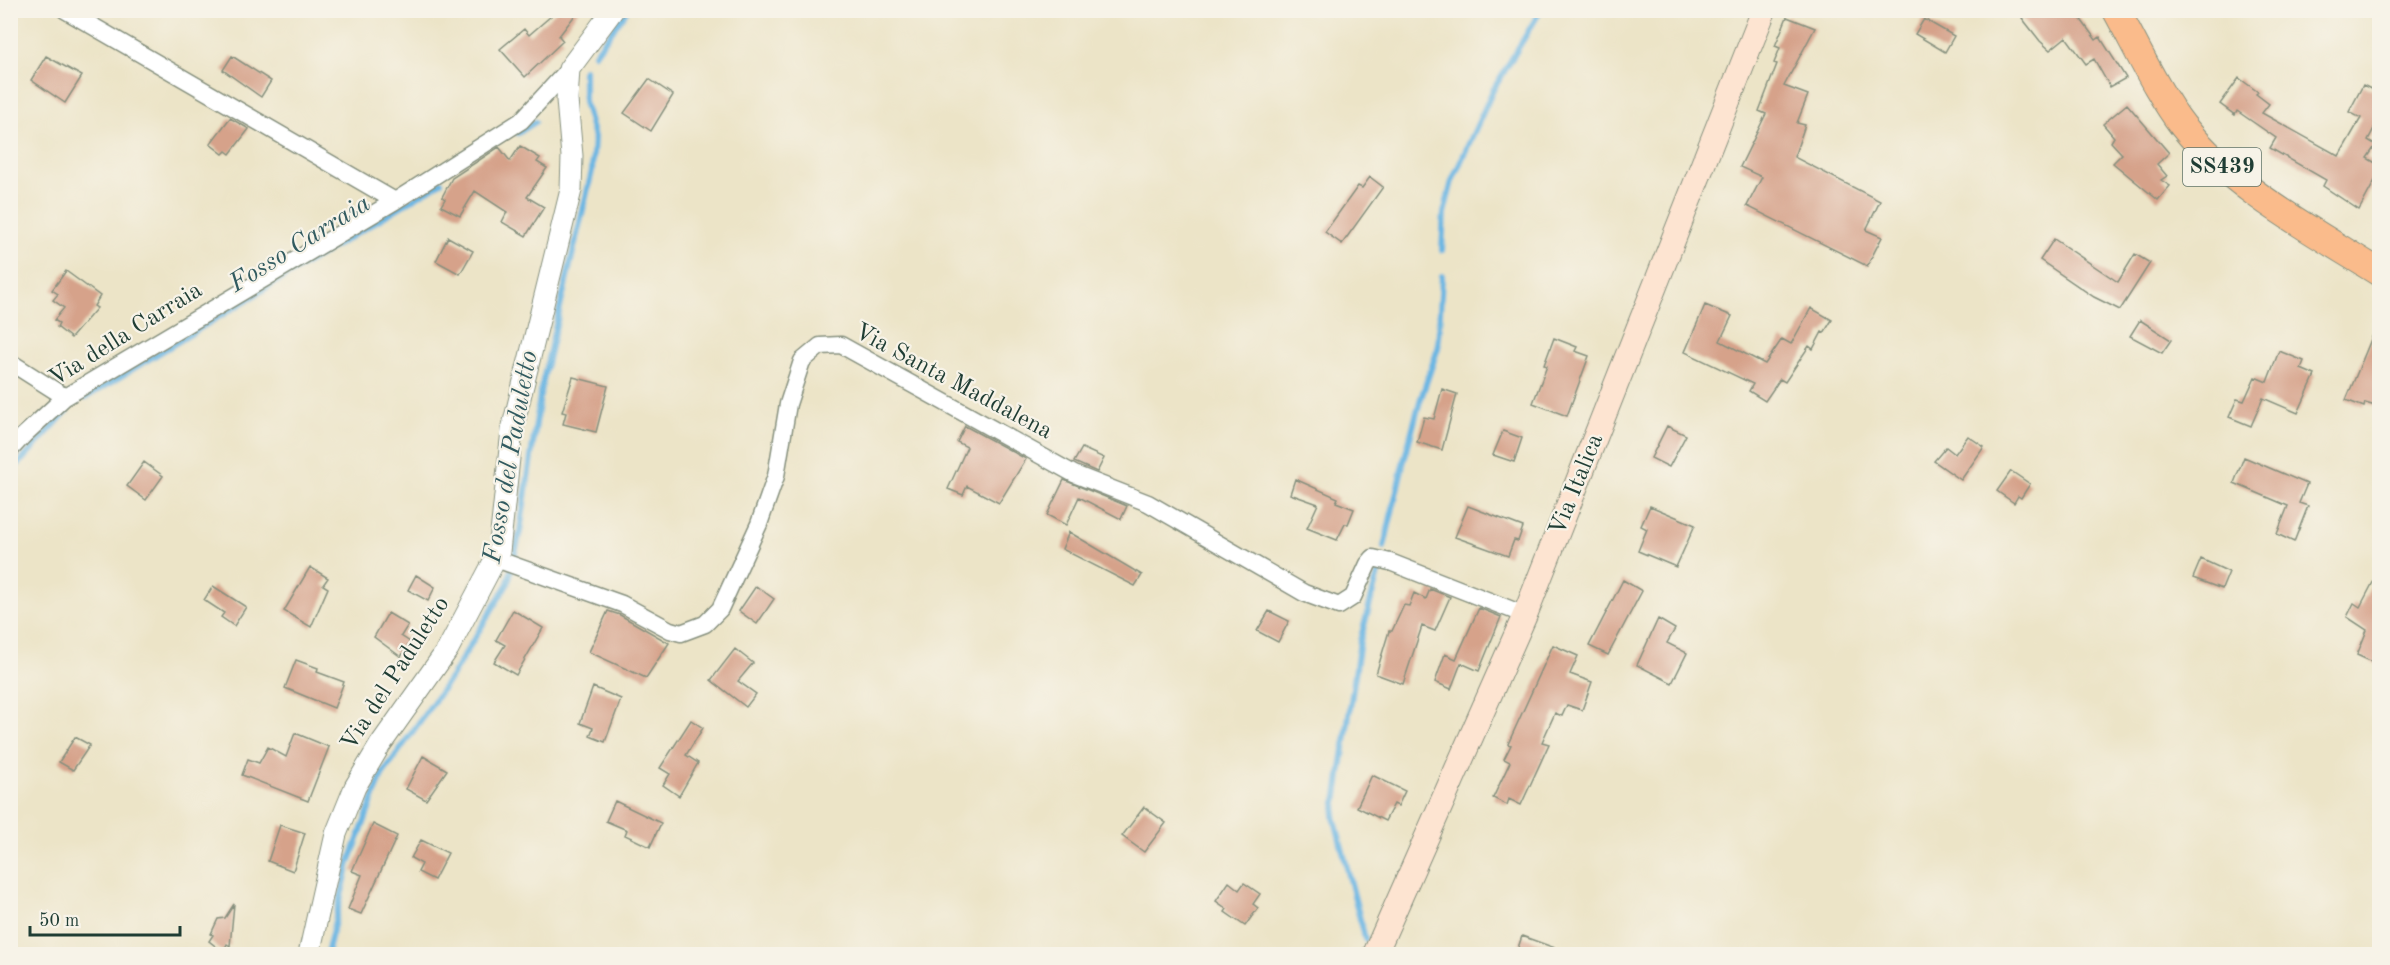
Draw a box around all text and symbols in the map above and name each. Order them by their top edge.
road number: SS439 [2183,148,2261,186]
water label: Fosso Carraia [224,190,375,298]
street label: Via della Carraia [45,278,207,392]
street label: Via Santa Maddalena [850,320,1056,444]
water label: Fosso del Paduletto [479,349,543,566]
street label: Via Italica [1546,431,1608,539]
street label: Via del Paduletto [337,593,455,755]
scale bar [30,899,180,937]
text: 50 m [39,912,79,930]

